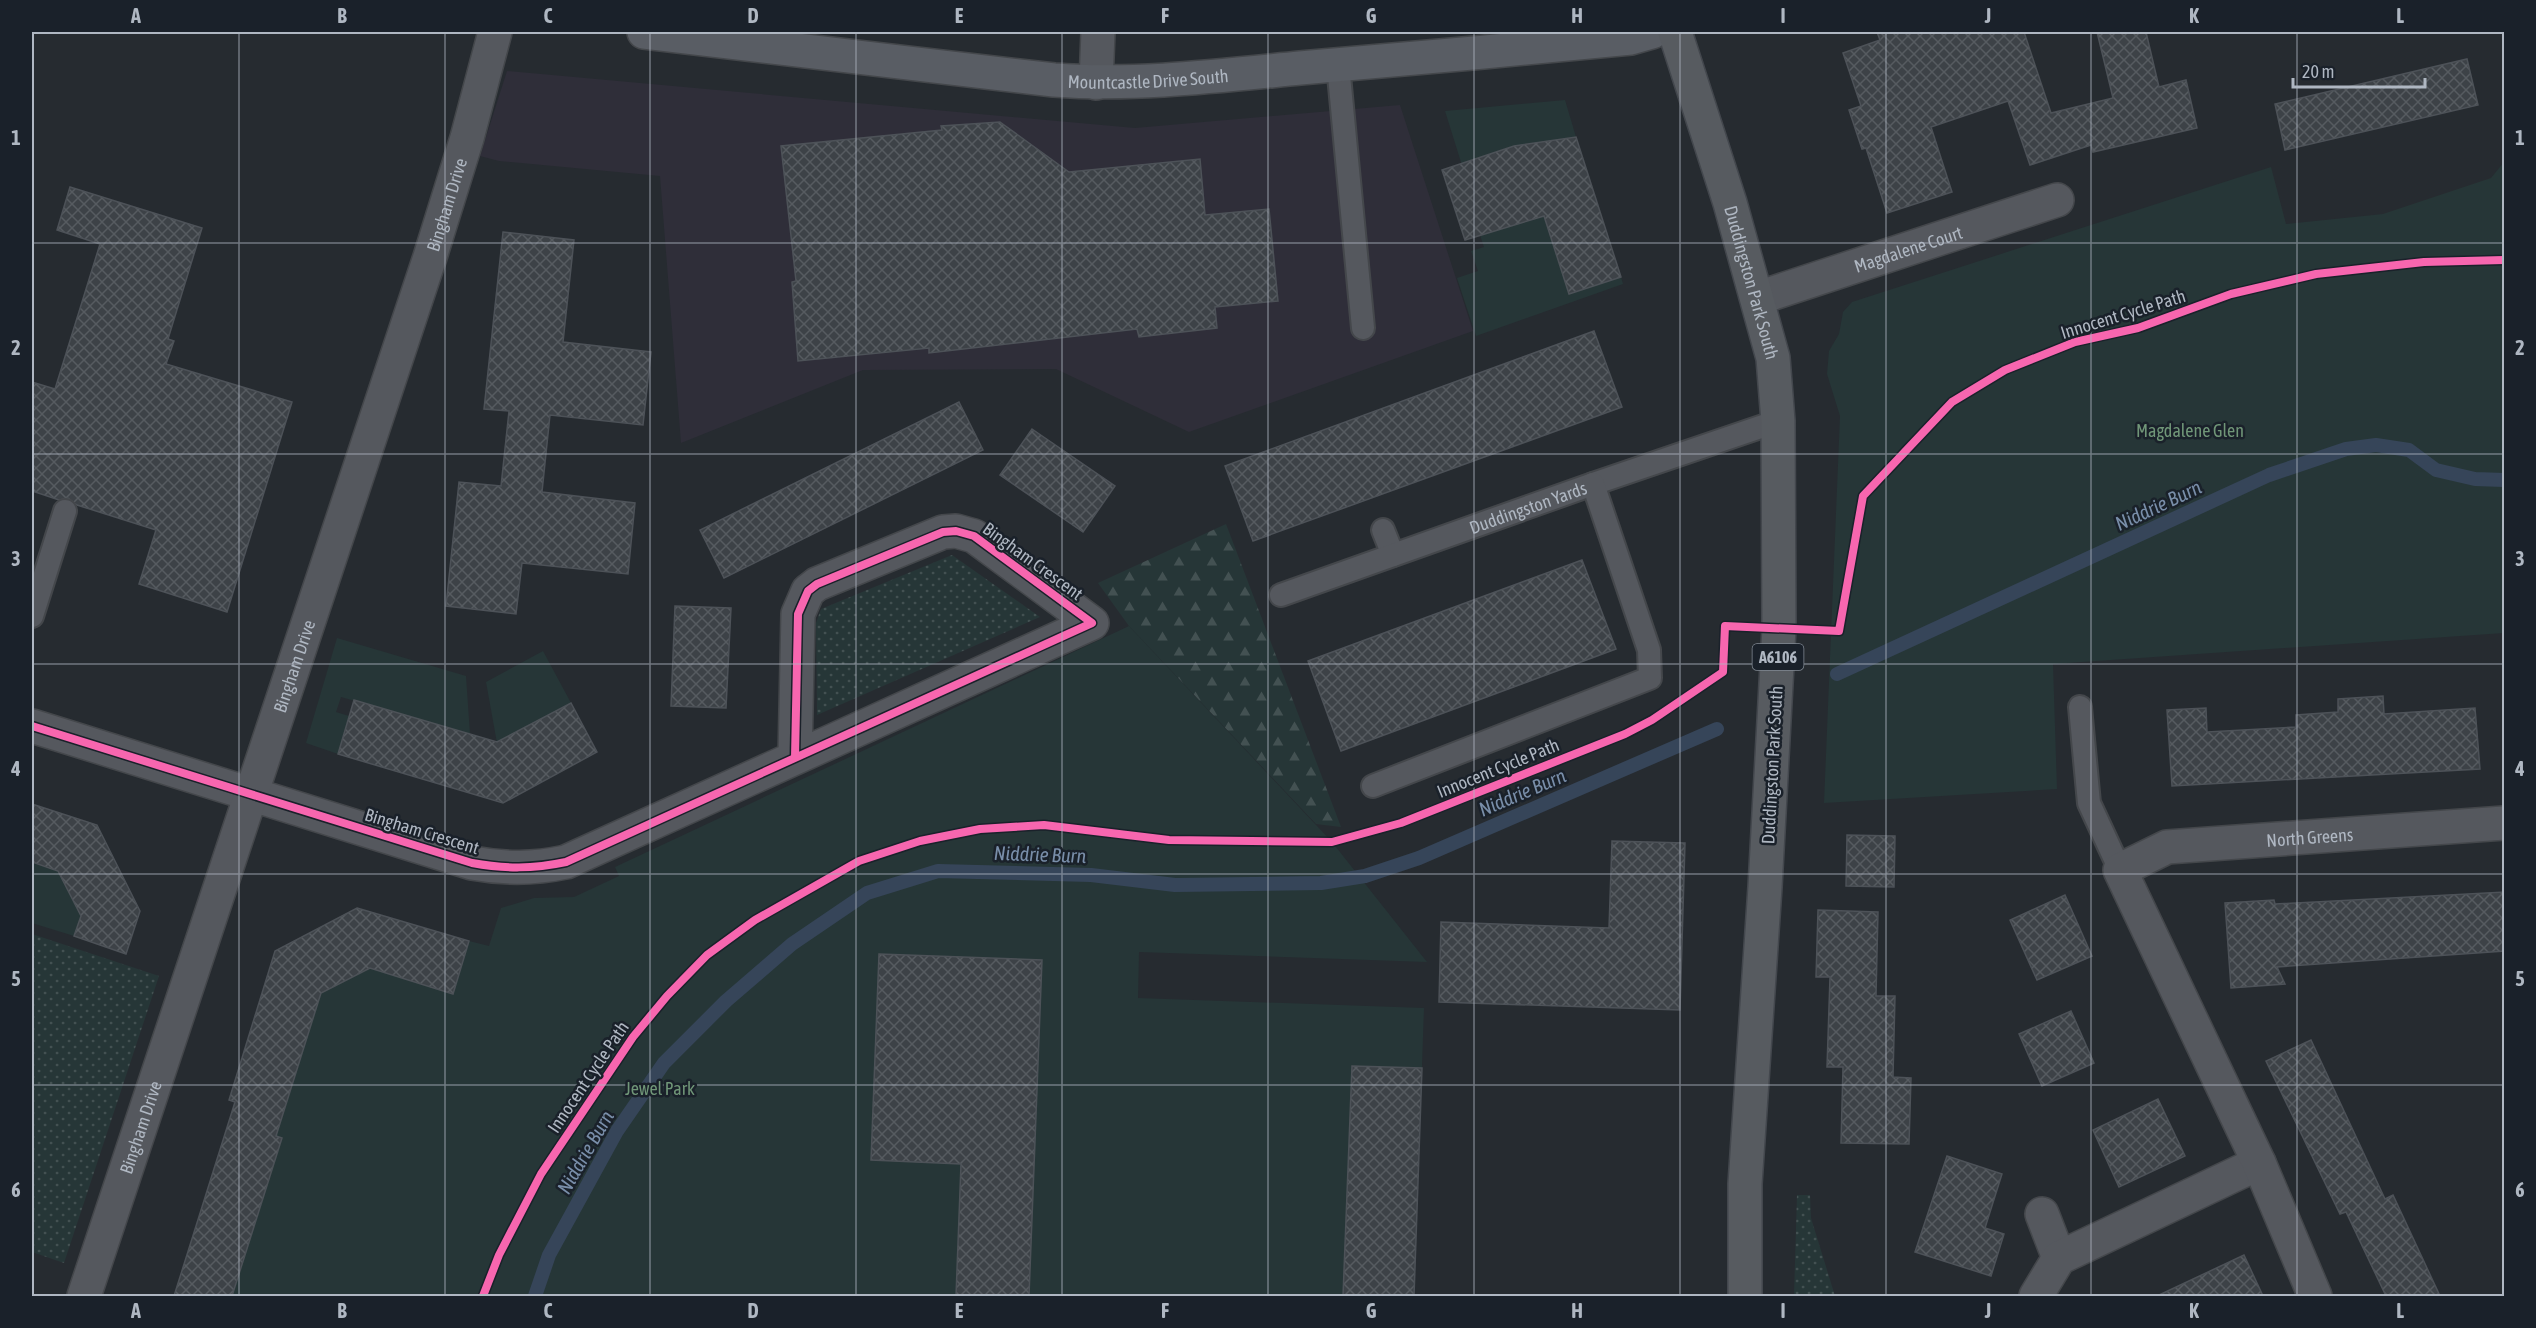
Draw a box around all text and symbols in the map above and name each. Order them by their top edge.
text: A [130,4,141,27]
text: B [337,4,347,27]
text: C [544,4,553,27]
text: D [747,4,759,27]
text: E [955,4,964,27]
text: F [1161,4,1169,27]
text: G [1366,4,1377,27]
text: H [1571,4,1583,27]
text: I [1780,4,1786,27]
text: J [1984,4,1991,27]
text: K [2189,4,2199,27]
text: L [2396,4,2404,27]
scale bar [2293,51,2425,89]
text: 20 m [2302,61,2334,82]
street label: Mountcastle Drive South [1067,65,1229,92]
text: 1 [11,126,21,149]
text: 1 [2515,126,2525,149]
street label: Bingham Drive [422,155,471,254]
street label: Duddingston Park South [1721,203,1783,362]
street label: Magdalene Court [1851,221,1965,276]
street label: Innocent Cycle Path [2058,285,2188,343]
text: 2 [11,336,21,359]
text: 2 [2515,336,2525,359]
park label: Magdalene Glen [2136,420,2244,441]
water label: Niddrie Burn [2111,475,2205,535]
street label: Duddingston Yards [1466,477,1589,538]
street label: Bingham Crescent [979,518,1087,604]
text: 3 [11,547,21,570]
text: 3 [2515,547,2525,570]
street label: Bingham Drive [269,617,319,715]
road number: A6106 [1752,644,1804,670]
street label: Duddingston Park South [1757,685,1787,845]
street label: Innocent Cycle Path [1434,734,1562,802]
text: 4 [10,757,21,780]
text: 4 [2514,757,2525,780]
water label: Niddrie Burn [1475,763,1569,821]
street label: Bingham Crescent [362,804,482,858]
street label: North Greens [2266,823,2354,850]
water label: Niddrie Burn [993,841,1087,867]
text: 5 [11,967,21,990]
text: 5 [2515,967,2525,990]
street label: Innocent Cycle Path [543,1017,633,1137]
street label: Bingham Drive [115,1078,165,1176]
park label: Jewel Park [625,1078,695,1099]
water label: Niddrie Burn [552,1106,618,1198]
text: 6 [11,1178,21,1201]
text: 6 [2515,1178,2525,1201]
text: A [130,1299,141,1322]
text: B [337,1299,347,1322]
text: C [544,1299,553,1322]
text: D [747,1299,759,1322]
text: E [955,1299,964,1322]
text: F [1161,1299,1169,1322]
text: G [1366,1299,1377,1322]
text: H [1571,1299,1583,1322]
text: I [1780,1299,1786,1322]
text: J [1984,1299,1991,1322]
text: K [2189,1299,2199,1322]
text: L [2396,1299,2404,1322]

